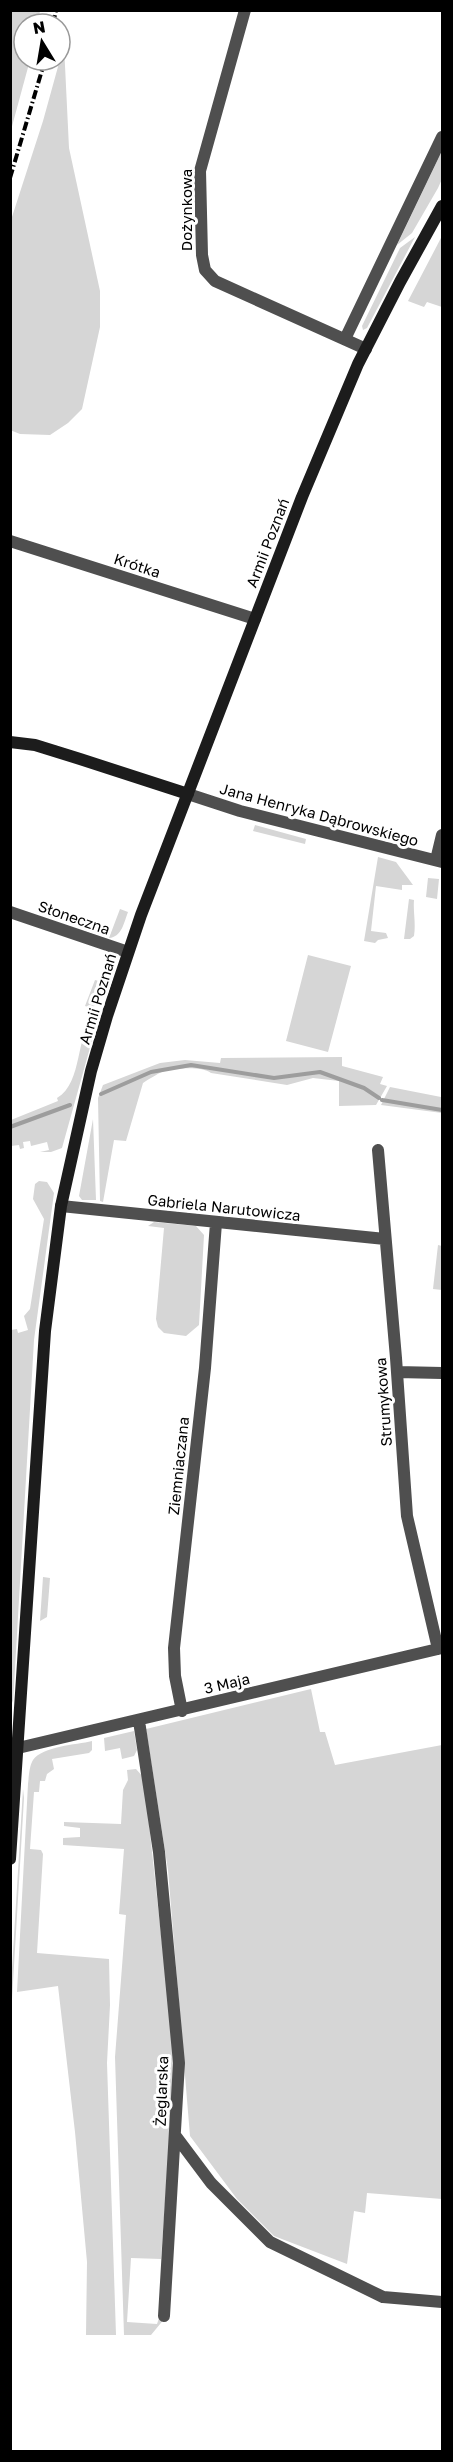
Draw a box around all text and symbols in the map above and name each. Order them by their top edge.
north arrow [12,12,72,72]
text: N [31,16,47,38]
street label: Dożynkowa [177,169,195,251]
street label: Armii Poznań [242,495,292,590]
street label: Krótka [112,549,163,581]
street label: Jana Henryka Dąbrowskiego [218,779,421,849]
street label: Słoneczna [36,896,113,938]
street label: Armii Poznań [75,951,119,1046]
street label: Gabriela Narutowicza [147,1190,302,1224]
street label: Strumykowa [371,1357,395,1447]
street label: Ziemniaczana [164,1416,192,1516]
street label: 3 Maja [202,1669,251,1697]
street label: Żeglarska [151,2055,171,2127]

